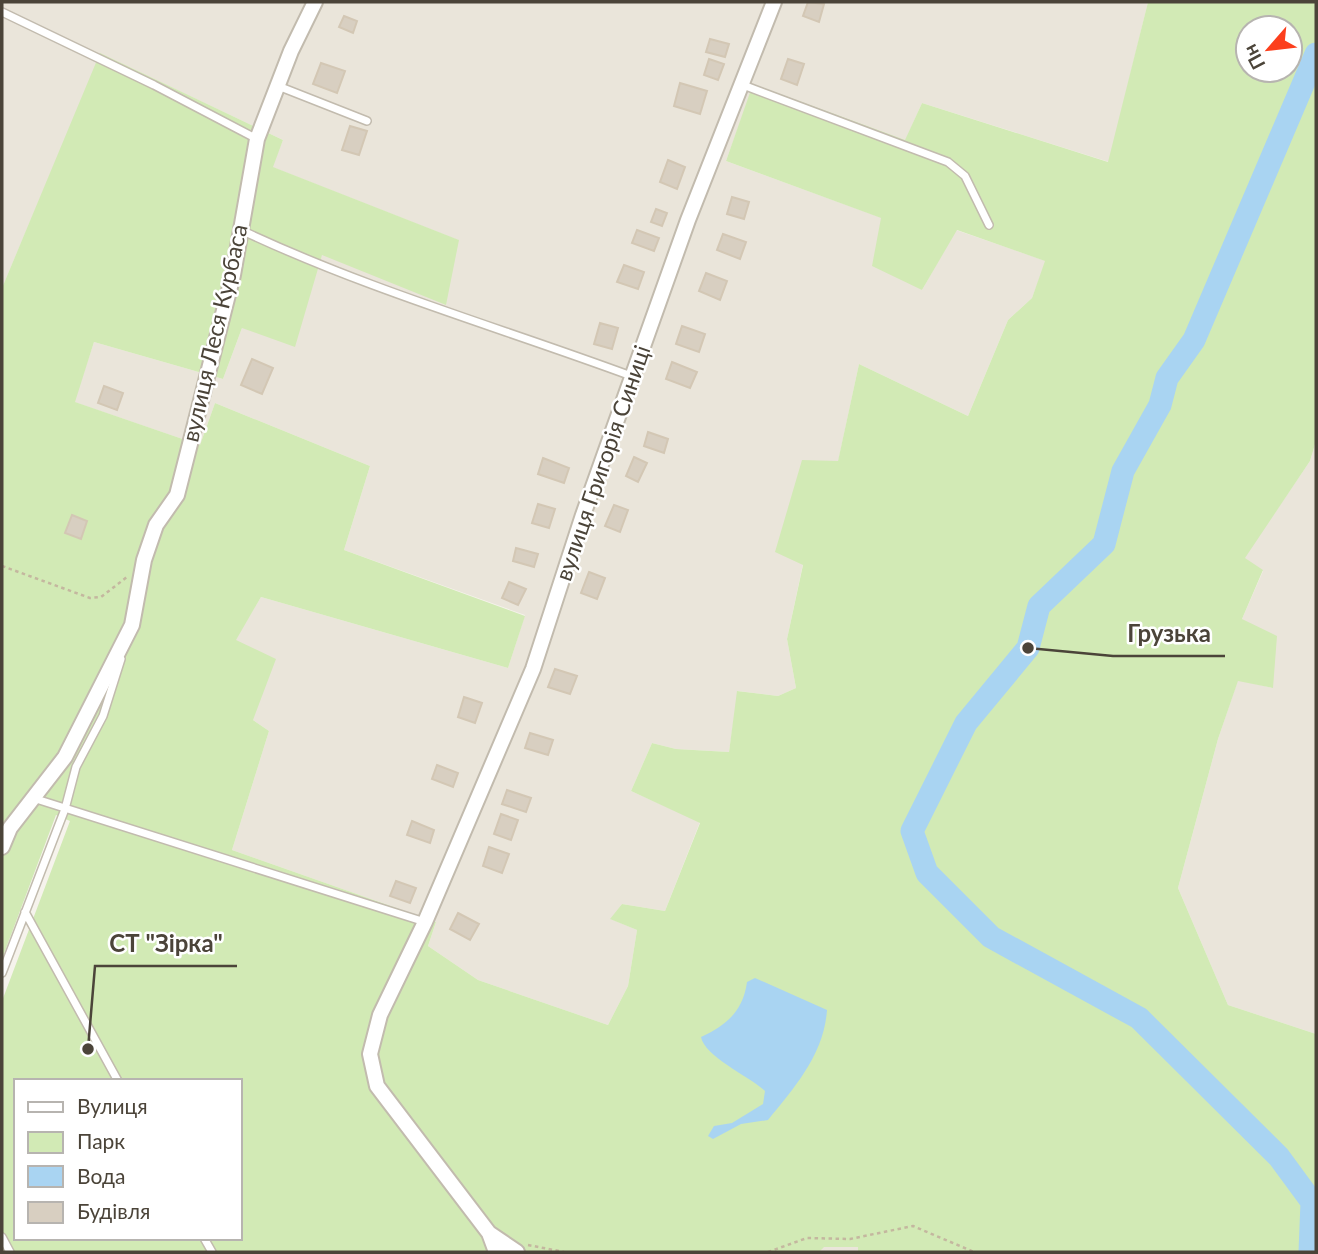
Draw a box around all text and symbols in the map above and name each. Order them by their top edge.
north arrow [1234,14,1304,84]
text: Пн [1238,41,1270,74]
street label: вулиця Леся Курбаса [175,221,253,444]
street label: вулиця Григорія Синиці [549,341,656,584]
callout: Грузька [1113,611,1225,656]
text: Грузька [1127,618,1211,647]
callout: СТ "Зірка" [95,921,237,966]
text: СТ "Зірка" [109,928,223,957]
legend [14,1079,242,1240]
text: Вулиця [77,1093,148,1118]
text: Парк [77,1128,125,1153]
text: Вода [77,1163,125,1188]
text: Будівля [77,1198,150,1223]

